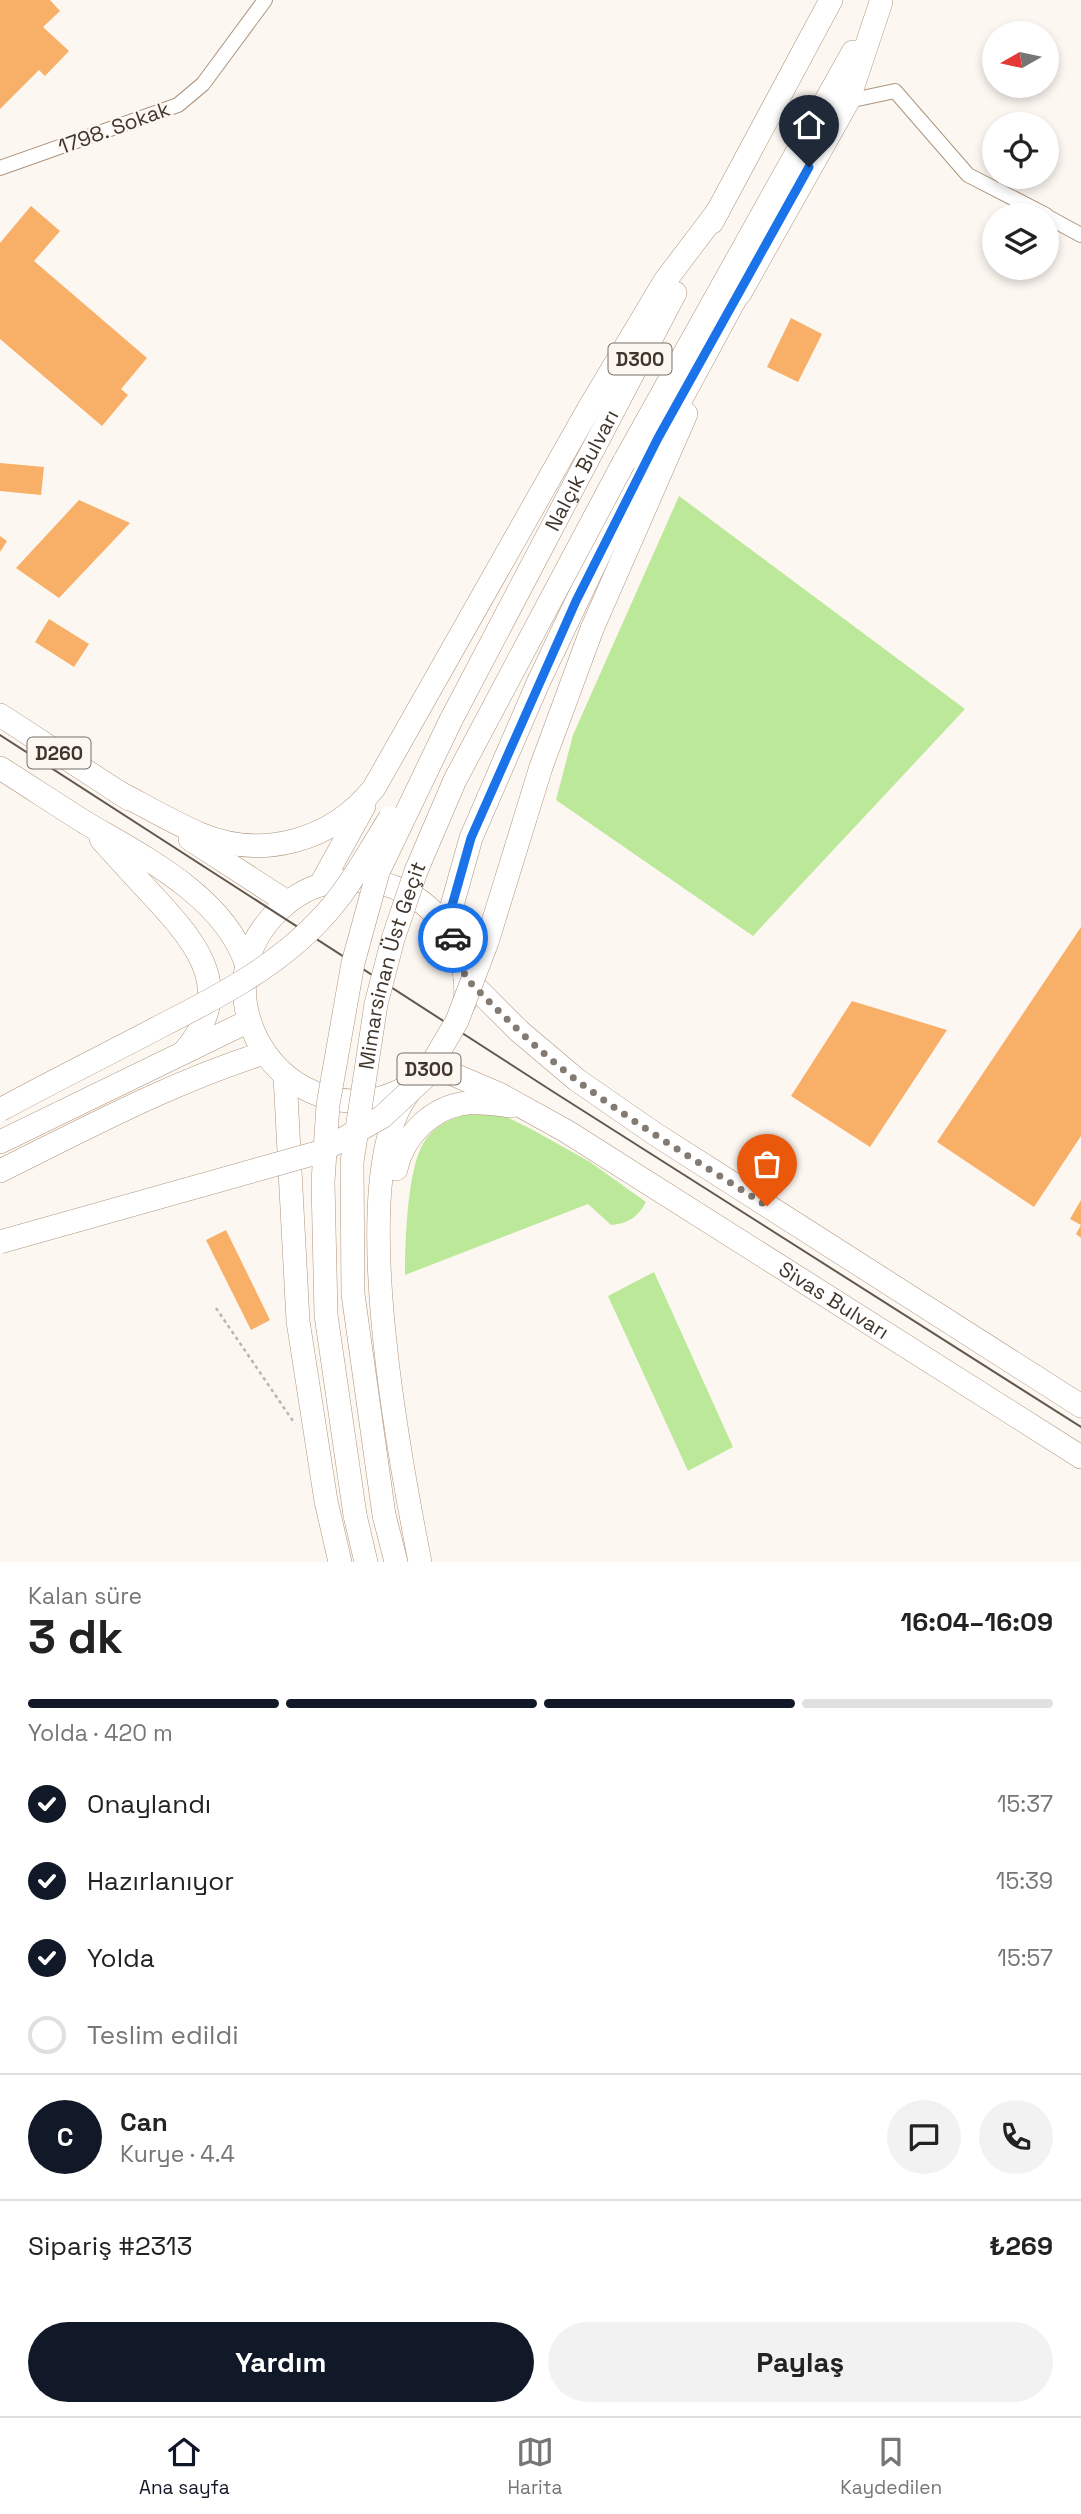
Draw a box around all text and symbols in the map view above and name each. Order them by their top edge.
north arrow [982,21,1059,98]
map controls [982,21,1059,280]
street label: 1798. Sokak [54,95,173,160]
pin [779,95,839,167]
icon: home [790,106,828,144]
button: locate [982,112,1059,189]
button: layers [982,203,1059,280]
road number: D300 [608,344,672,374]
street label: Nalçık Bulvarı [539,405,625,536]
road number: D260 [28,738,90,768]
street label: Mimarsinan Üst Geçit [352,857,432,1071]
courier [418,903,488,973]
icon: car [434,919,472,957]
road number: D300 [398,1054,460,1084]
pin [737,1134,797,1206]
icon: bag [748,1145,786,1183]
street label: Sivas Bulvarı [774,1255,894,1345]
text: Kalan süre [28,1581,142,1611]
text: 16:04–16:09 [900,1605,1053,1639]
text: 3 dk [28,1608,123,1666]
text: Yolda · 420 m [28,1718,173,1748]
icon: check [28,1785,66,1823]
text: Onaylandı [87,1787,211,1821]
text: 15:37 [997,1789,1053,1819]
icon: check [28,1862,66,1900]
text: Hazırlanıyor [87,1864,234,1898]
text: 15:39 [996,1866,1053,1896]
icon: check [28,1939,66,1977]
text: Yolda [87,1941,155,1975]
text: 15:57 [997,1943,1053,1973]
text: Teslim edildi [87,2018,239,2052]
button: chat [887,2100,961,2174]
button: phone [979,2100,1053,2174]
text: Can [120,2105,168,2139]
text: C [57,2120,73,2154]
text: Kurye · 4.4 [120,2139,235,2169]
text: Sipariş #2313 [28,2229,192,2263]
text: ₺269 [989,2229,1053,2263]
button: Yardım [28,2322,534,2402]
button: Paylaş [548,2322,1053,2402]
tab: Ana sayfa [139,2433,230,2500]
tab: Harita [508,2433,562,2500]
tab: Kaydedilen [840,2433,942,2500]

